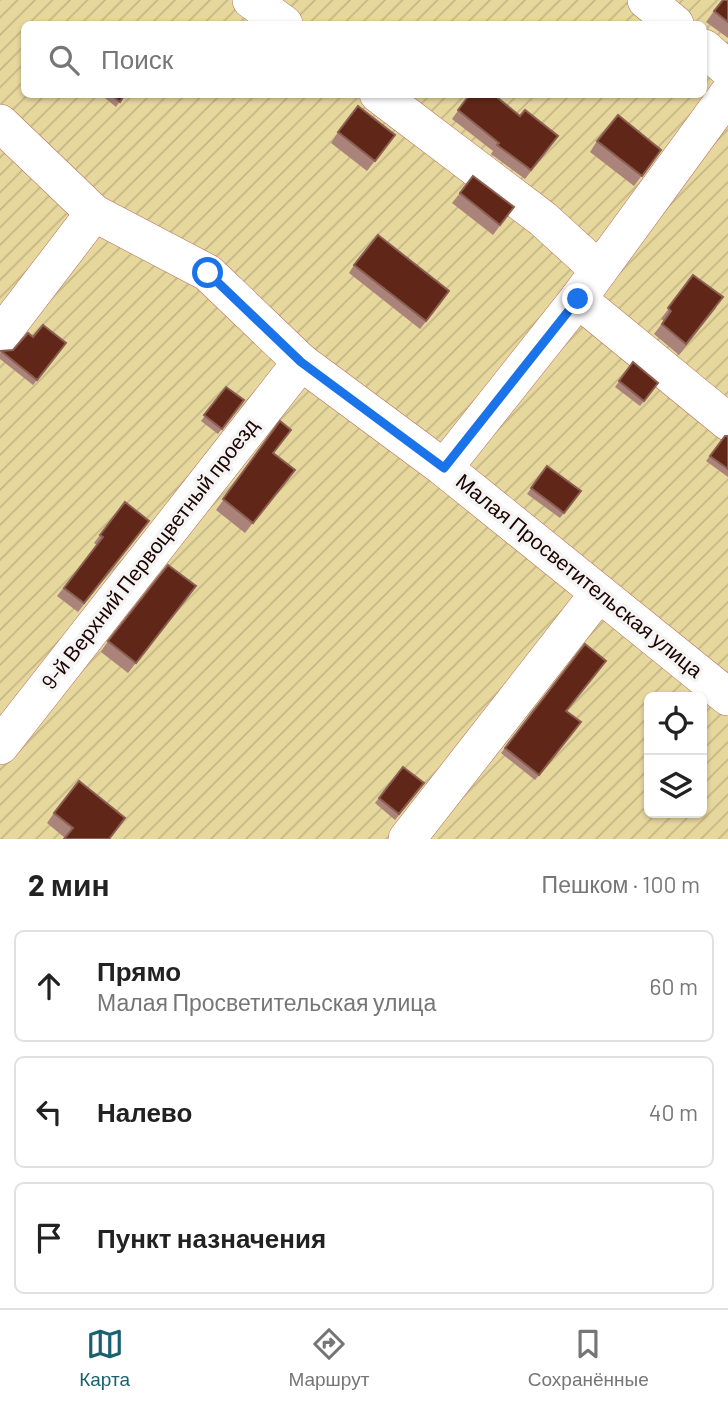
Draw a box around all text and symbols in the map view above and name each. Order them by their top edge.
search box [21,21,707,98]
icon: search [45,41,83,79]
text: Поиск [101,43,173,74]
route start [192,257,223,288]
route end [562,283,593,314]
street label: 9-й Верхний Первоцветный проезд [35,413,262,693]
street label: Малая Просветительская улица [452,468,708,682]
map controls [644,692,707,818]
button: locate [644,692,707,755]
button: layers [644,755,707,818]
text: 2 мин [28,866,110,902]
text: Пешком · 100 m [542,870,700,898]
text: Прямо [97,955,181,986]
icon: ahead [30,967,68,1005]
text: 60 m [650,972,698,1000]
text: Малая Просветительская улица [97,988,436,1016]
icon: left [30,1093,68,1131]
text: Налево [97,1096,192,1127]
text: 40 m [649,1098,698,1126]
icon: arrive [30,1219,68,1257]
text: Пункт назначения [97,1222,326,1253]
tab: Карта [79,1325,130,1391]
tab: Маршрут [288,1325,369,1391]
tab: Сохранённые [528,1325,649,1391]

